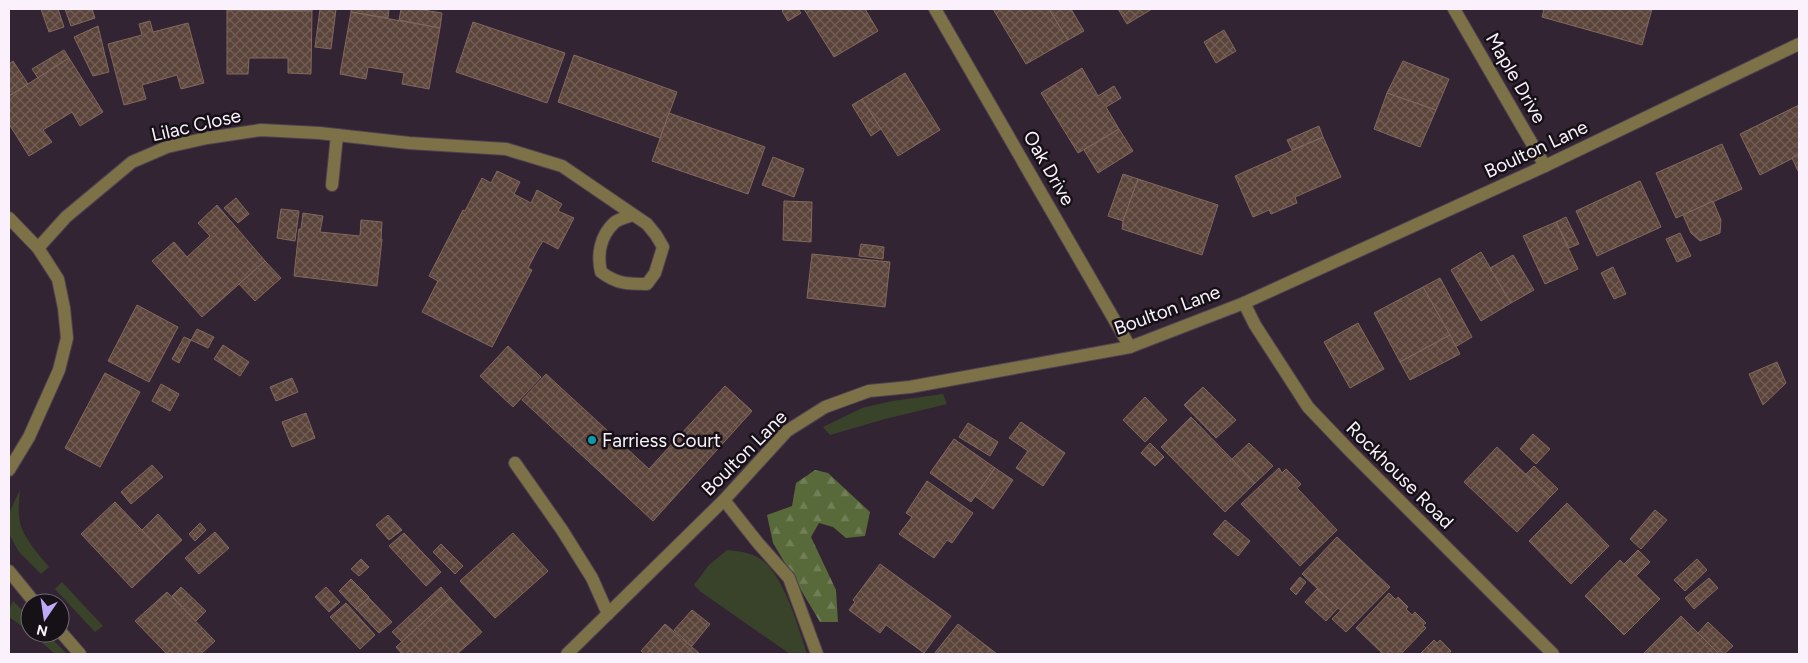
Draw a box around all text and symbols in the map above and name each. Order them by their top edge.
street label: Maple Drive [1481,29,1551,127]
street label: Lilac Close [149,104,243,146]
street label: Boulton Lane [1481,115,1591,183]
street label: Oak Drive [1018,127,1080,209]
street label: Boulton Lane [1111,280,1223,340]
street label: Boulton Lane [696,405,792,501]
street label: Rockhouse Road [1342,417,1458,533]
place label: Farriess Court [602,429,721,452]
marker: Farriess Court [586,434,598,446]
north arrow [20,593,70,643]
text: N [35,621,49,640]

